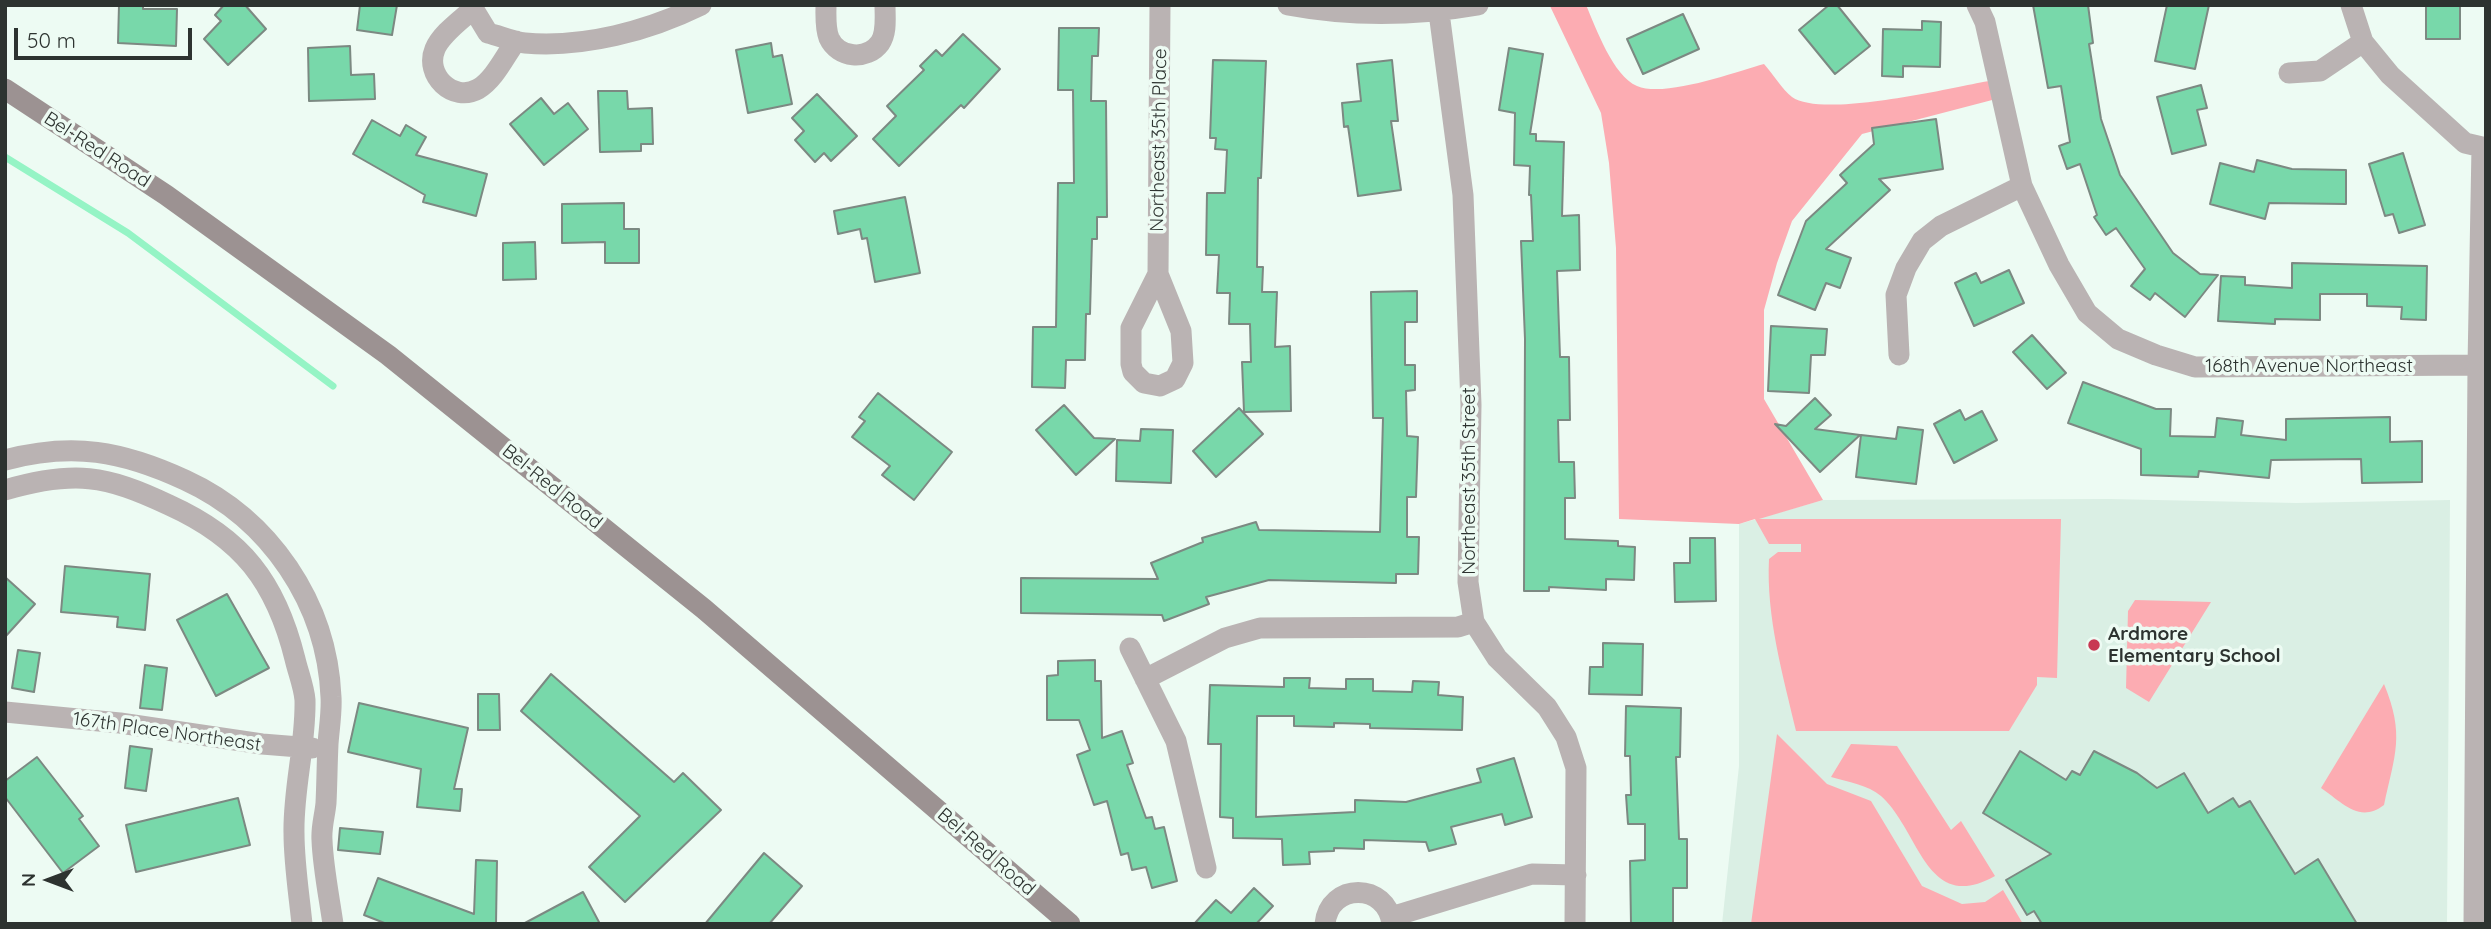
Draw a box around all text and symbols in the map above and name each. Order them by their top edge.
scale bar [18,14,196,58]
text: 50 m [27,27,76,53]
street label: Northeast 35th Place [1146,48,1172,232]
street label: Bel-Red Road [40,107,154,193]
street label: 168th Avenue Northeast [2205,355,2413,377]
street label: Northeast 35th Street [1458,387,1480,575]
street label: Bel-Red Road [497,440,607,534]
place label: Ardmore Elementary School [2108,623,2281,667]
marker: Ardmore Elementary School [2086,637,2102,653]
street label: 167th Place Northeast [71,707,263,757]
street label: Bel-Red Road [932,803,1040,901]
north arrow [14,845,84,915]
text: N [16,873,40,887]

